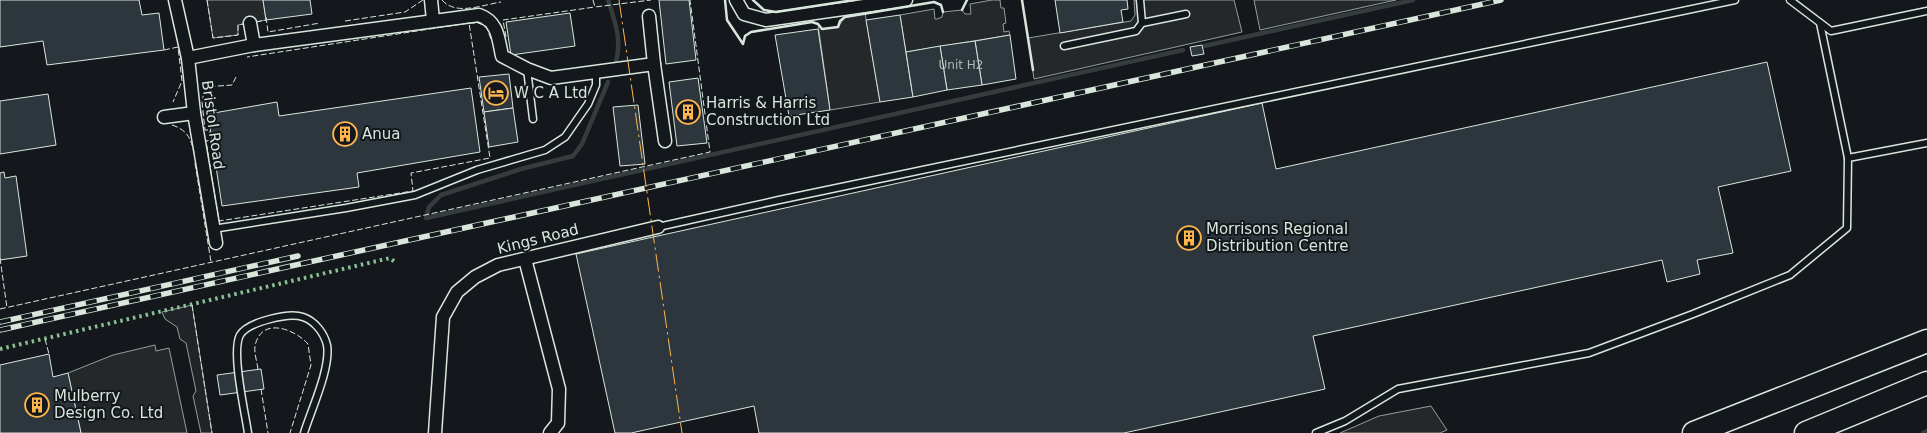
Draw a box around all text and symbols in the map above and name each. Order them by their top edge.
house number: Unit H2 [939,58,983,72]
street label: Bristol Road [198,79,228,171]
hotel icon: W C A Ltd [483,80,509,106]
place label: W C A Ltd [514,84,588,102]
place label: Harris & Harris Construction Ltd [706,94,830,129]
building icon: Harris & Harris Construction Ltd [675,99,701,125]
building icon: Anua [332,121,358,147]
place label: Anua [362,125,400,143]
street label: Kings Road [495,220,581,258]
place label: Morrisons Regional Distribution Centre [1206,220,1348,255]
building icon: Morrisons Regional Distribution Centre [1176,225,1202,251]
place label: Mulberry Design Co. Ltd [54,387,163,422]
building icon: Mulberry Design Co. Ltd [24,392,50,418]

